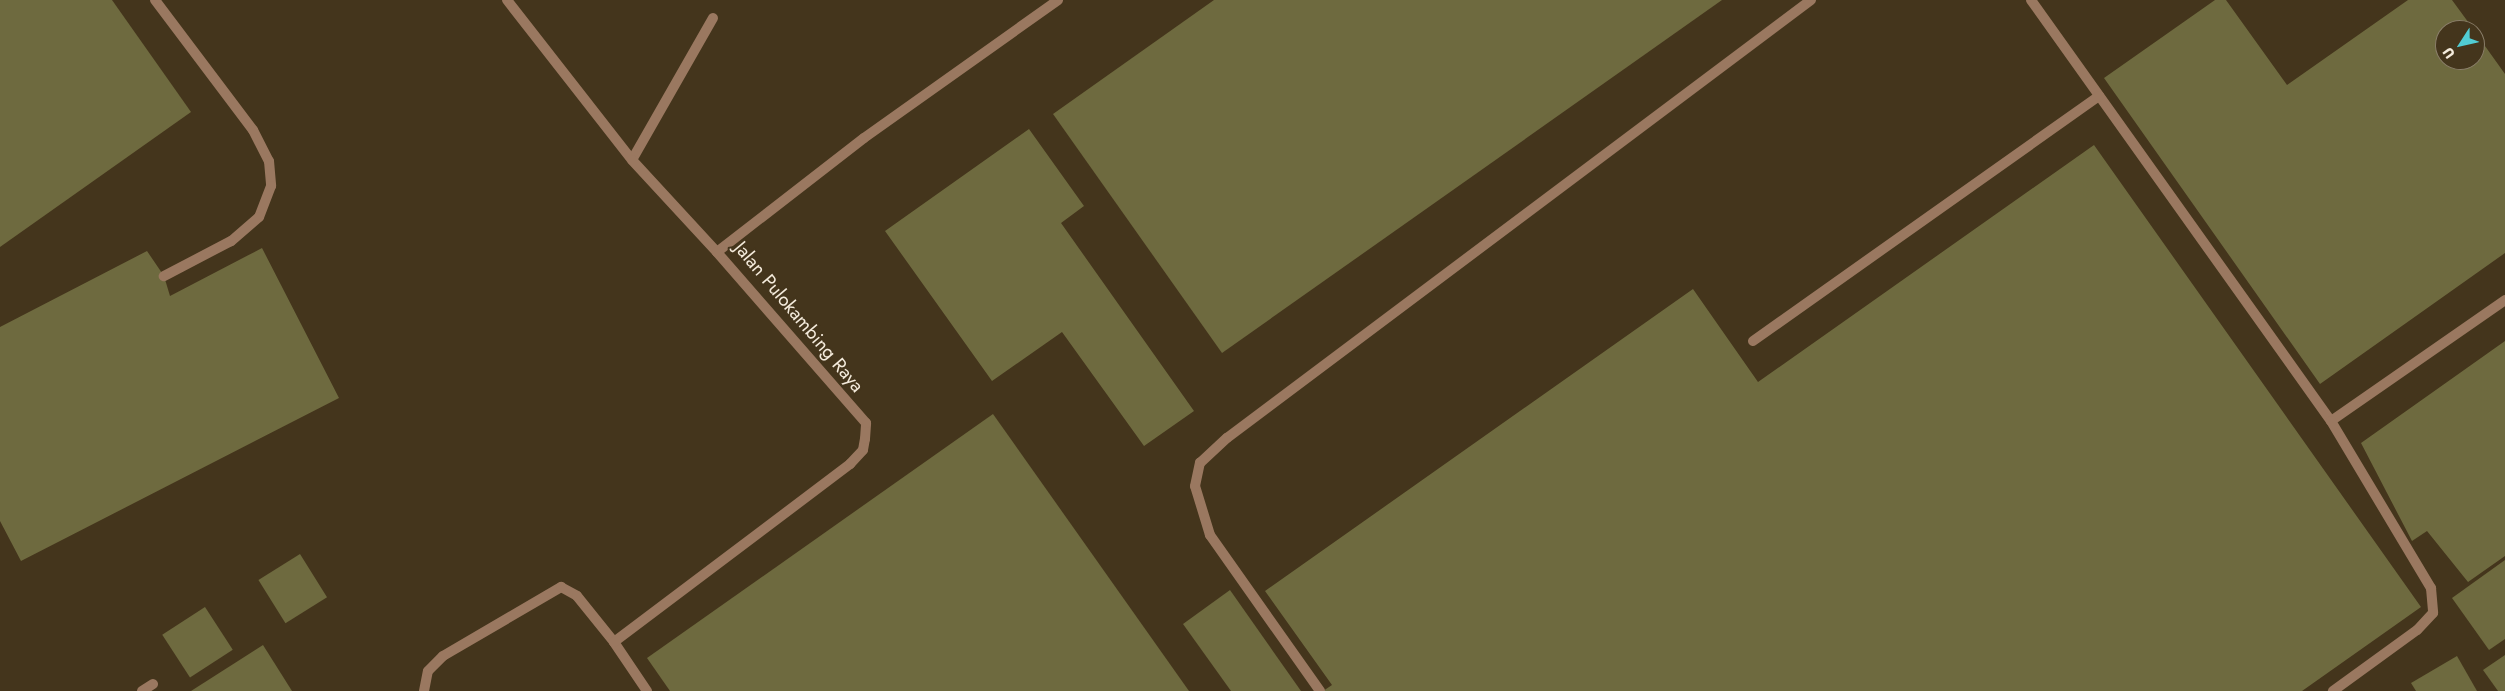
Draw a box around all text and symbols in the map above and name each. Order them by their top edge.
north arrow [2435,20,2485,70]
text: U [2438,43,2460,63]
street label: Jalan Pulokambing Raya [729,237,869,397]

